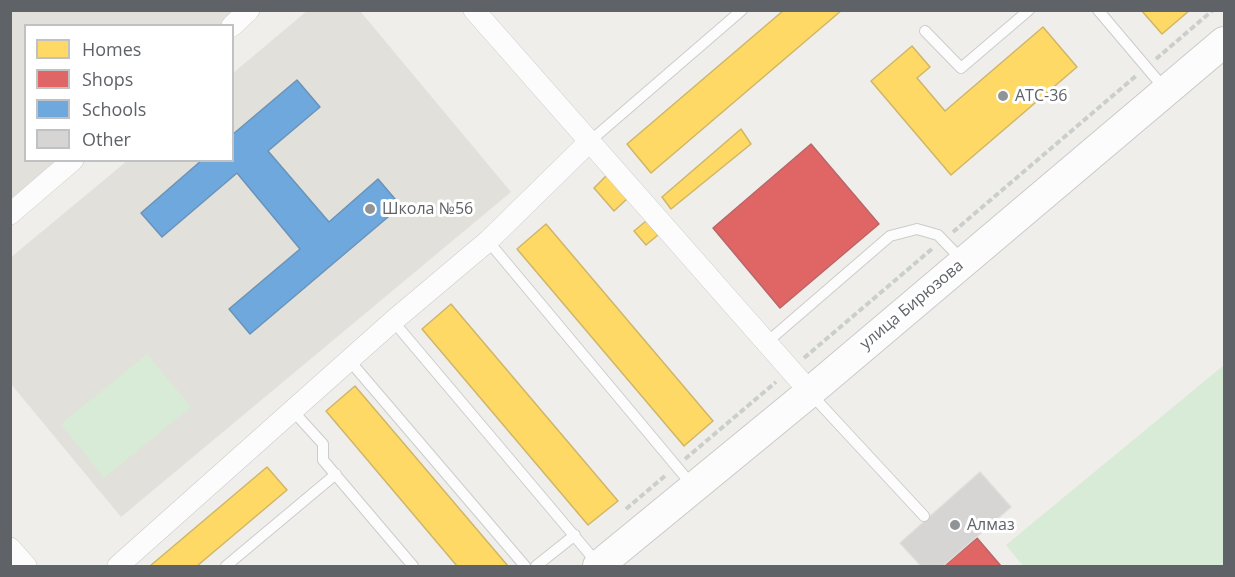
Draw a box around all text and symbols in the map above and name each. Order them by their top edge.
legend [24,24,234,162]
text: Homes [82,37,141,61]
text: Shops [82,67,133,91]
place label: АТС-36 [1015,86,1067,106]
marker: АТС-36 [996,89,1010,103]
text: Schools [82,97,146,121]
text: Other [82,127,131,151]
place label: Школа №56 [382,199,473,219]
marker: Школа №56 [363,202,377,216]
street label: улица Бирюзова [856,256,968,354]
place label: Алмаз [967,515,1015,535]
marker: Алмаз [948,518,962,532]

